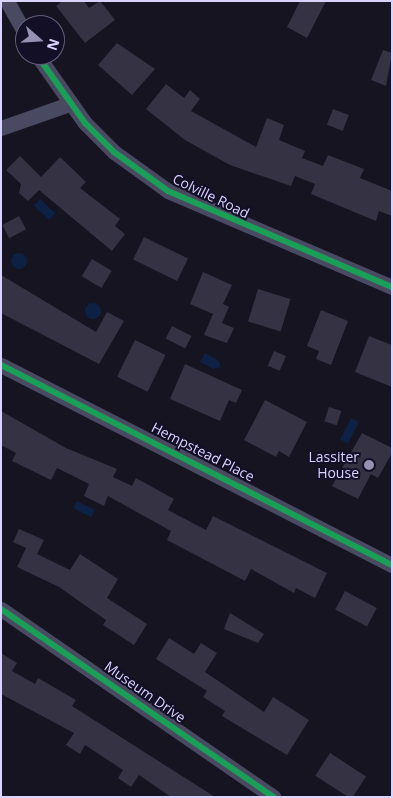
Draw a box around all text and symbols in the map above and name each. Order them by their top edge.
north arrow [15,15,65,65]
text: N [43,36,65,53]
street label: Colville Road [170,170,252,222]
street label: Hempstead Place [149,419,257,485]
place label: Lassiter House [308,449,359,482]
marker: Lassiter House [363,459,375,471]
street label: Museum Drive [101,658,189,726]

